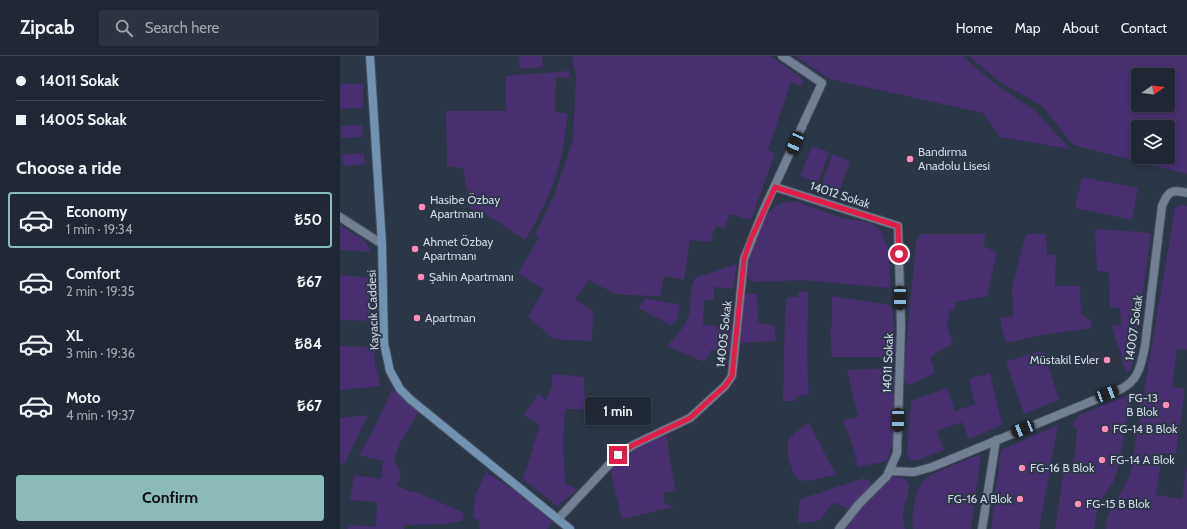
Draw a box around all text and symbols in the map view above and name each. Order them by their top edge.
search box [99,10,379,46]
text: Zipcab [20,16,75,39]
icon: search [113,17,135,39]
text: Search here [145,19,219,37]
text: Home [956,19,993,37]
text: Map [1015,19,1040,37]
text: About [1062,19,1099,37]
text: Contact [1121,19,1167,37]
north arrow [1131,68,1175,112]
map controls [1131,68,1175,164]
text: 14011 Sokak [40,72,119,90]
text: 14005 Sokak [40,111,127,129]
button: layers [1131,120,1175,164]
car [785,130,805,156]
place label: Bandırma Anadolu Lisesi [918,144,990,173]
marker: Bandırma Anadolu Lisesi [905,154,915,164]
text: Choose a ride [16,157,121,179]
street label: 14012 Sokak [808,178,873,211]
place label: Hasibe Özbay Apartmanı [430,192,500,221]
icon: car [18,202,54,238]
marker: Hasibe Özbay Apartmanı [417,202,427,212]
text: Economy [66,203,127,221]
text: ₺50 [294,211,322,229]
text: 1 min · 19:34 [66,221,132,237]
place label: Ahmet Özbay Apartmanı [423,234,493,263]
marker: Ahmet Özbay Apartmanı [410,244,420,254]
route start [890,245,908,263]
icon: car [18,264,54,300]
text: Comfort [66,265,120,283]
place label: Şahin Apartmanı [429,269,513,284]
street label: Kayacık Caddesi [364,270,381,350]
marker: Şahin Apartmanı [416,272,426,282]
text: ₺67 [297,273,322,291]
text: 2 min · 19:35 [66,283,135,299]
car [894,286,906,310]
street label: 14007 Sokak [1121,293,1146,362]
street label: 14005 Sokak [713,299,735,368]
place label: Apartman [425,310,476,325]
marker: Apartman [412,313,422,323]
icon: car [18,326,54,362]
text: XL [66,327,83,345]
street label: 14011 Sokak [879,332,896,393]
text: ₺84 [295,335,322,353]
text: 3 min · 19:36 [66,345,135,361]
place label: Müstakil Evler [1030,352,1099,367]
marker: Müstakil Evler [1102,355,1112,365]
car [1094,384,1120,404]
icon: car [18,388,54,424]
text: Moto [66,389,100,407]
place label: FG-13 B Blok [1126,390,1159,419]
text: ₺67 [297,397,322,415]
callout: 1 min [585,397,651,425]
marker: FG-13 B Blok [1161,400,1171,410]
text: 1 min [603,403,633,419]
text: 4 min · 19:37 [66,407,135,423]
car [892,408,904,432]
car [1010,419,1036,439]
place label: FG-14 B Blok [1113,421,1178,436]
marker: FG-14 B Blok [1100,424,1110,434]
route end [609,446,627,464]
place label: FG-14 A Blok [1110,452,1175,467]
marker: FG-14 A Blok [1097,455,1107,465]
place label: FG-16 B Blok [1030,460,1095,475]
marker: FG-16 B Blok [1017,463,1027,473]
button: Confirm [16,475,324,521]
place label: FG-16 A Blok [947,491,1013,506]
marker: FG-16 A Blok [1015,494,1025,504]
place label: FG-15 B Blok [1086,496,1151,511]
marker: FG-15 B Blok [1073,499,1083,509]

